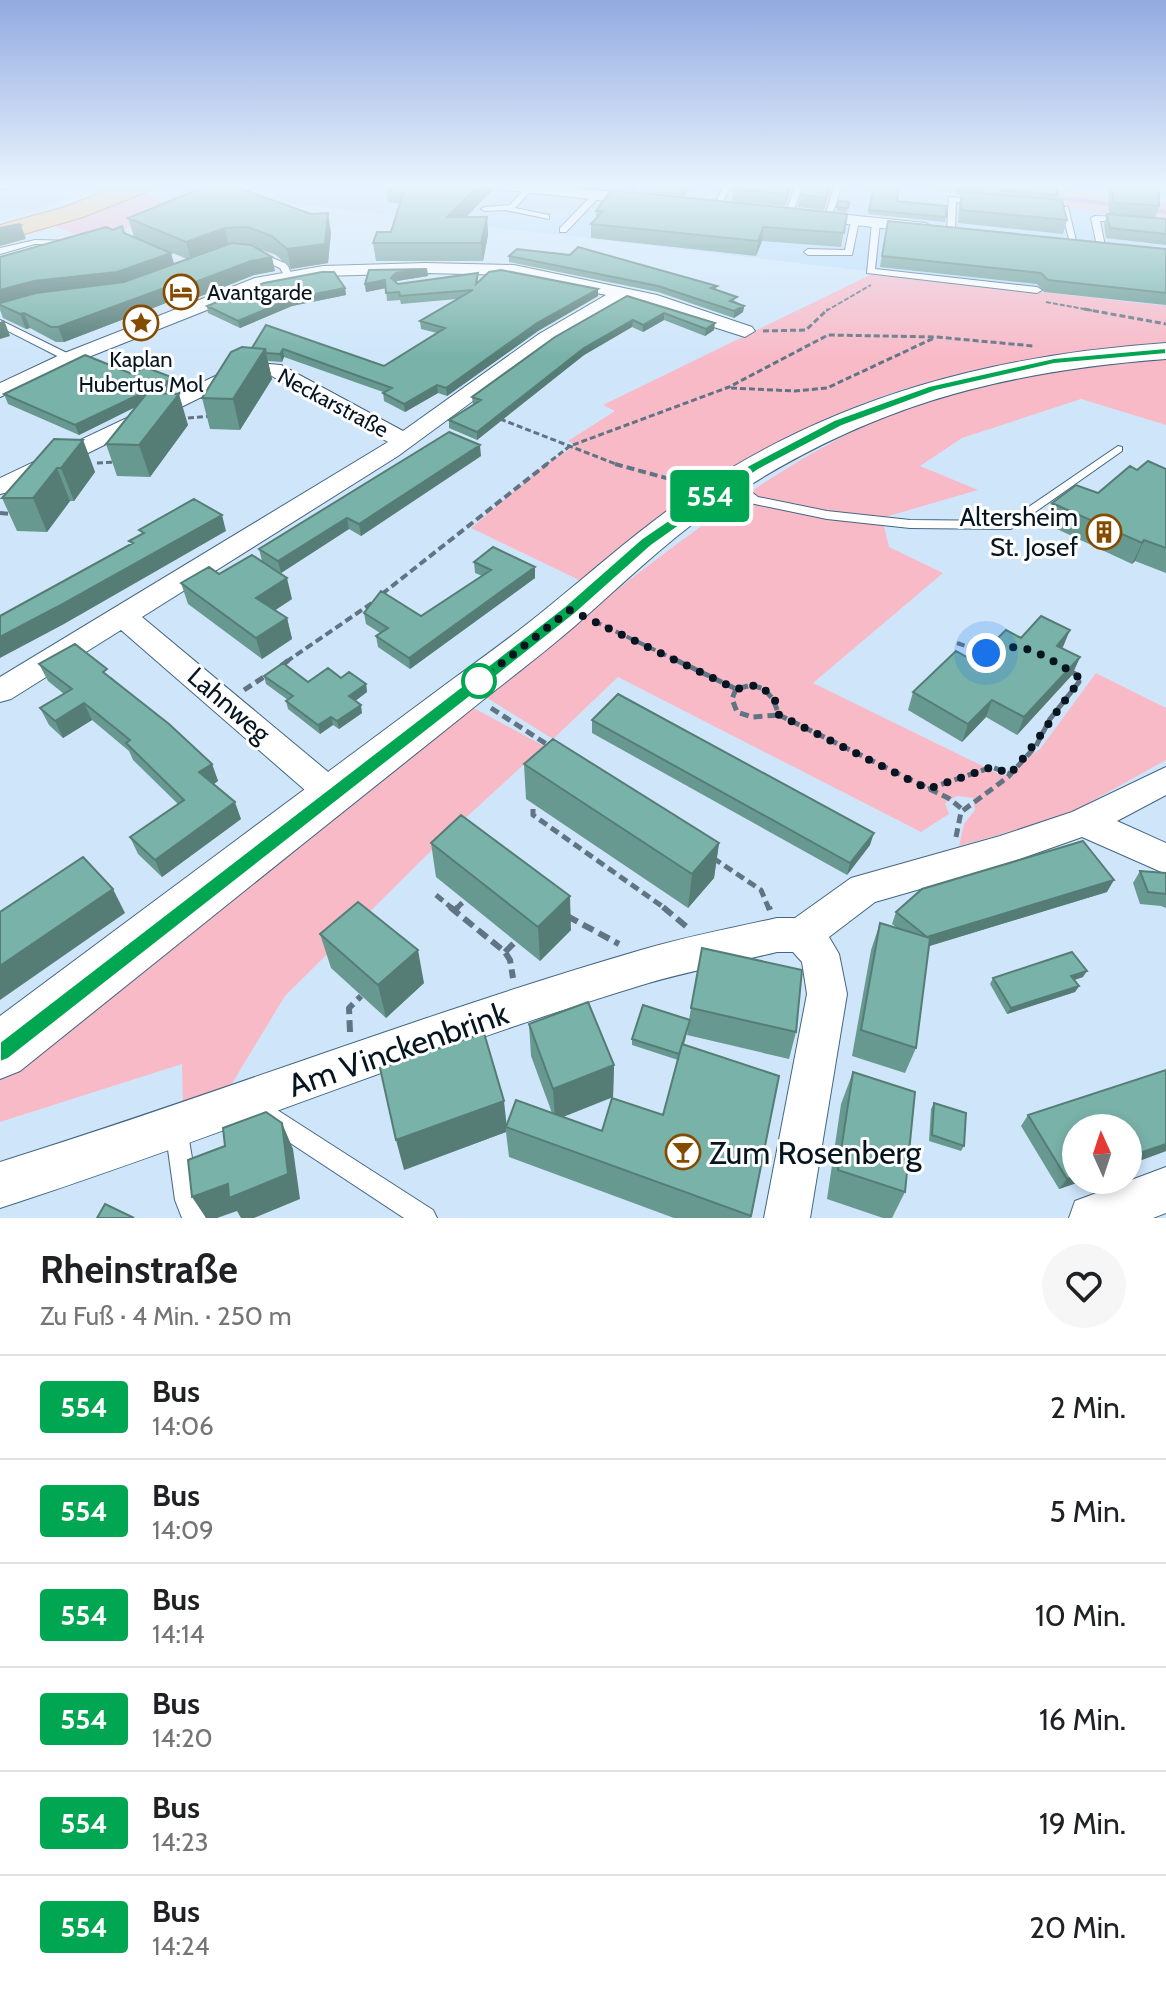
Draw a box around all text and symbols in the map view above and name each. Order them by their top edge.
hotel icon: Avantgarde [162,273,200,311]
place label: Avantgarde [207,279,312,306]
place icon: Kaplan Hubertus Mol [122,304,160,342]
place label: Kaplan Hubertus Mol [78,346,204,398]
street label: Neckarstraße [273,363,393,443]
line badge: 554 [664,470,756,522]
text: 554 [686,479,734,513]
place label: Altersheim St. Josef [959,501,1078,563]
building icon: Altersheim St. Josef [1085,513,1123,551]
your location [966,633,1006,673]
street label: Lahnweg [181,660,278,750]
unlabelled marker [462,664,496,698]
street label: Am Vinckenbrink [283,993,514,1105]
north arrow [1062,1114,1142,1194]
map controls [1062,1114,1142,1194]
bar icon: Zum Rosenberg [664,1133,702,1171]
place label: Zum Rosenberg [709,1133,922,1172]
button: heart [1042,1244,1126,1328]
text: Rheinstraße [40,1246,238,1293]
text: Zu Fuß · 4 Min. · 250 m [40,1300,292,1332]
text: Bus [152,1373,200,1410]
text: 2 Min. [1050,1389,1126,1426]
text: 554 [60,1390,108,1424]
text: 14:06 [152,1410,214,1442]
text: Bus [152,1477,200,1514]
text: 5 Min. [1050,1493,1126,1530]
text: 554 [60,1494,108,1528]
text: 14:09 [152,1514,214,1546]
text: Bus [152,1581,200,1618]
text: 10 Min. [1035,1597,1126,1634]
text: 554 [60,1598,108,1632]
text: 14:14 [152,1618,204,1650]
text: Bus [152,1685,200,1722]
text: 16 Min. [1039,1701,1126,1738]
text: 554 [60,1702,108,1736]
text: 14:20 [152,1722,213,1754]
text: Bus [152,1789,200,1826]
text: 19 Min. [1039,1805,1126,1842]
text: 554 [60,1806,108,1840]
text: 14:23 [152,1826,209,1858]
text: Bus [152,1893,200,1930]
text: 20 Min. [1029,1909,1126,1946]
text: 554 [60,1910,108,1944]
text: 14:24 [152,1930,210,1962]

